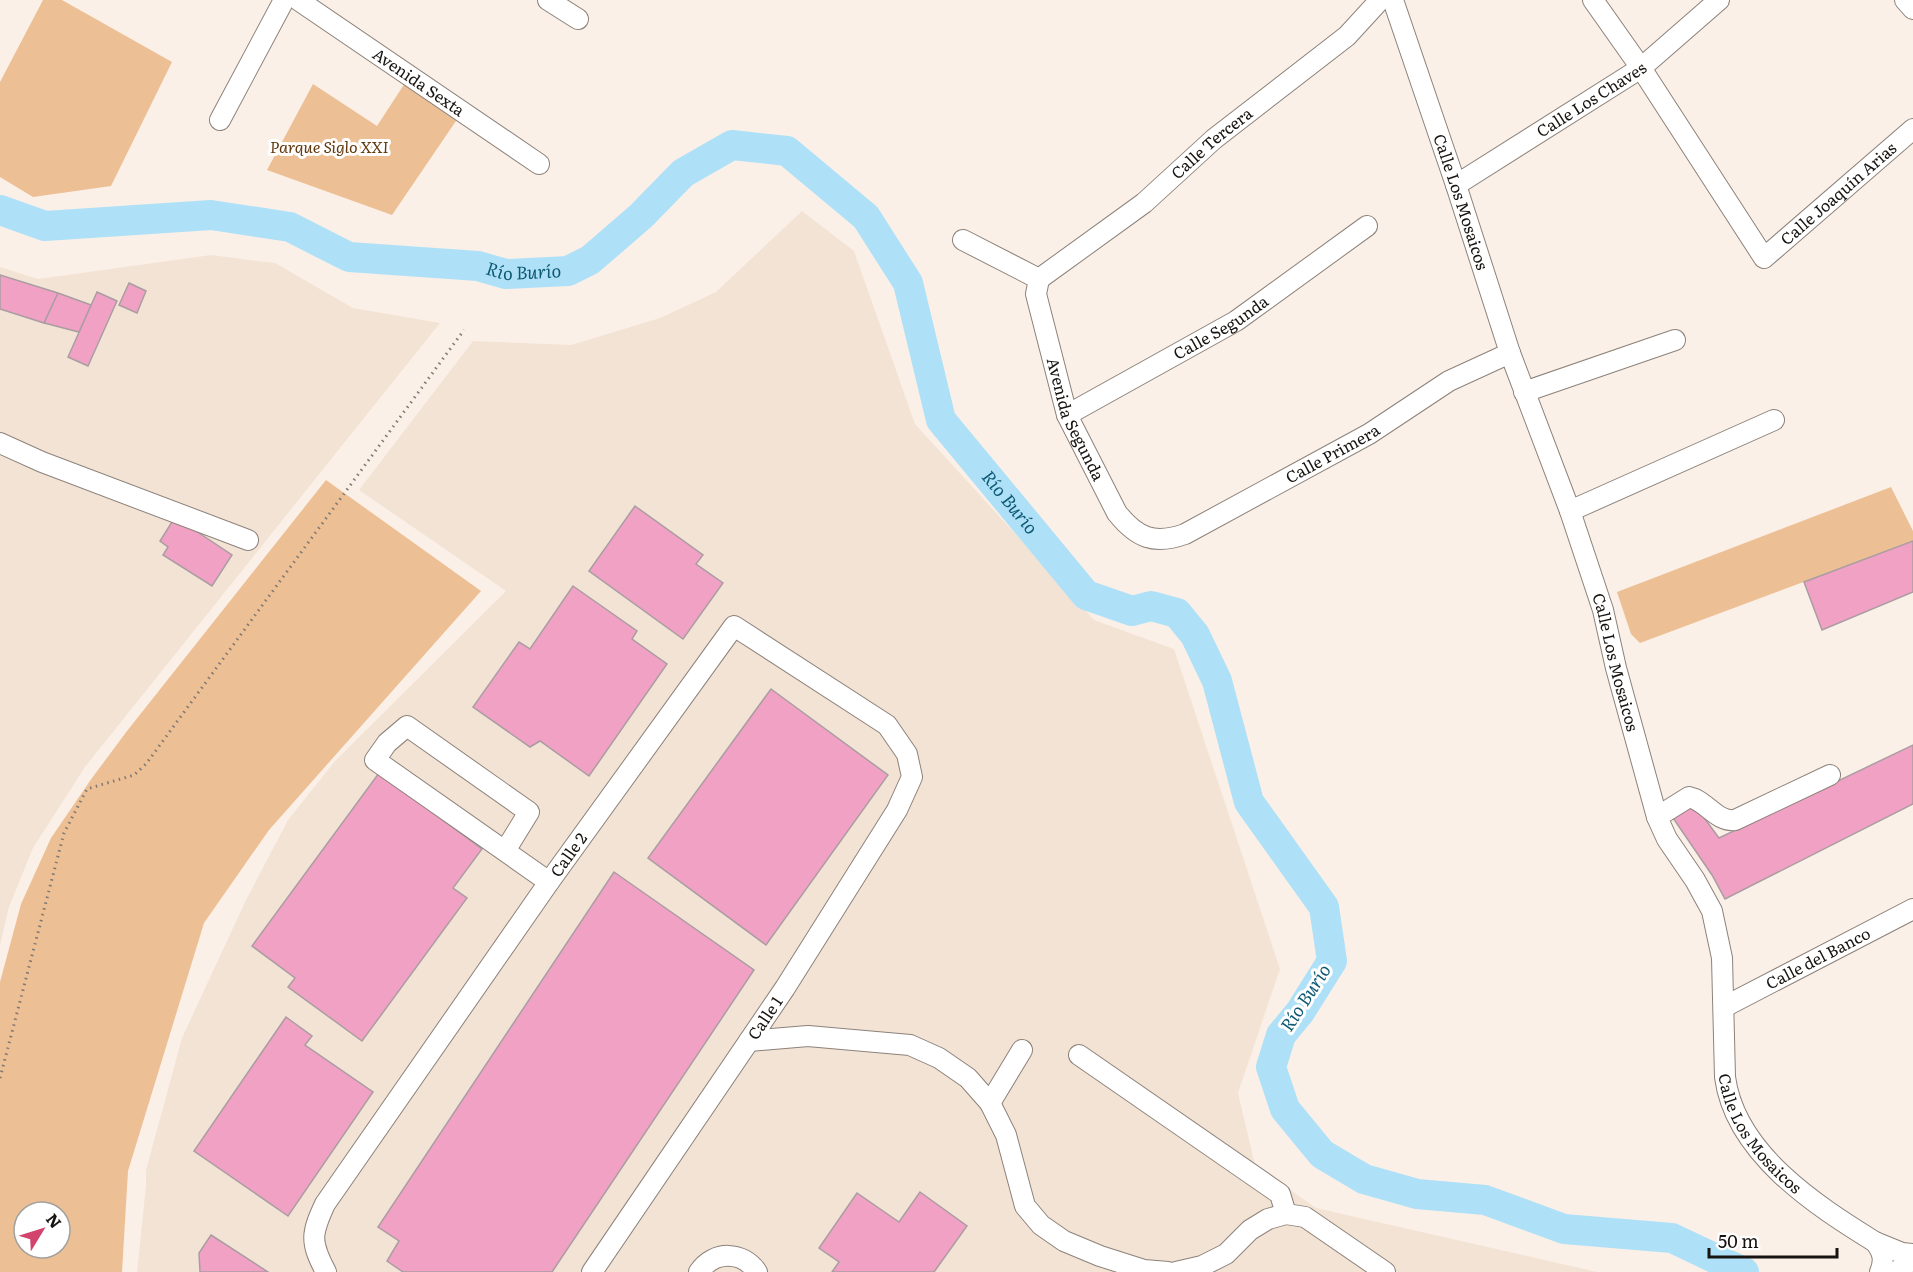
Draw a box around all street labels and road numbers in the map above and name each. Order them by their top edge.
street label: Avenida Sexta [368,41,470,121]
street label: Calle Los Chaves [1531,56,1651,142]
street label: Calle Tercera [1165,101,1257,184]
street label: Calle Los Mosaicos [1428,130,1495,273]
street label: Calle Joaquín Arias [1774,136,1901,250]
street label: Calle Segunda [1168,288,1273,365]
street label: Avenida Segunda [1042,355,1112,485]
street label: Calle Primera [1281,417,1384,488]
street label: Calle Los Mosaicos [1587,590,1646,734]
street label: Calle 2 [543,827,592,881]
street label: Calle del Banco [1761,920,1874,994]
street label: Calle 1 [741,990,788,1044]
street label: Calle Los Mosaicos [1714,1072,1808,1198]

